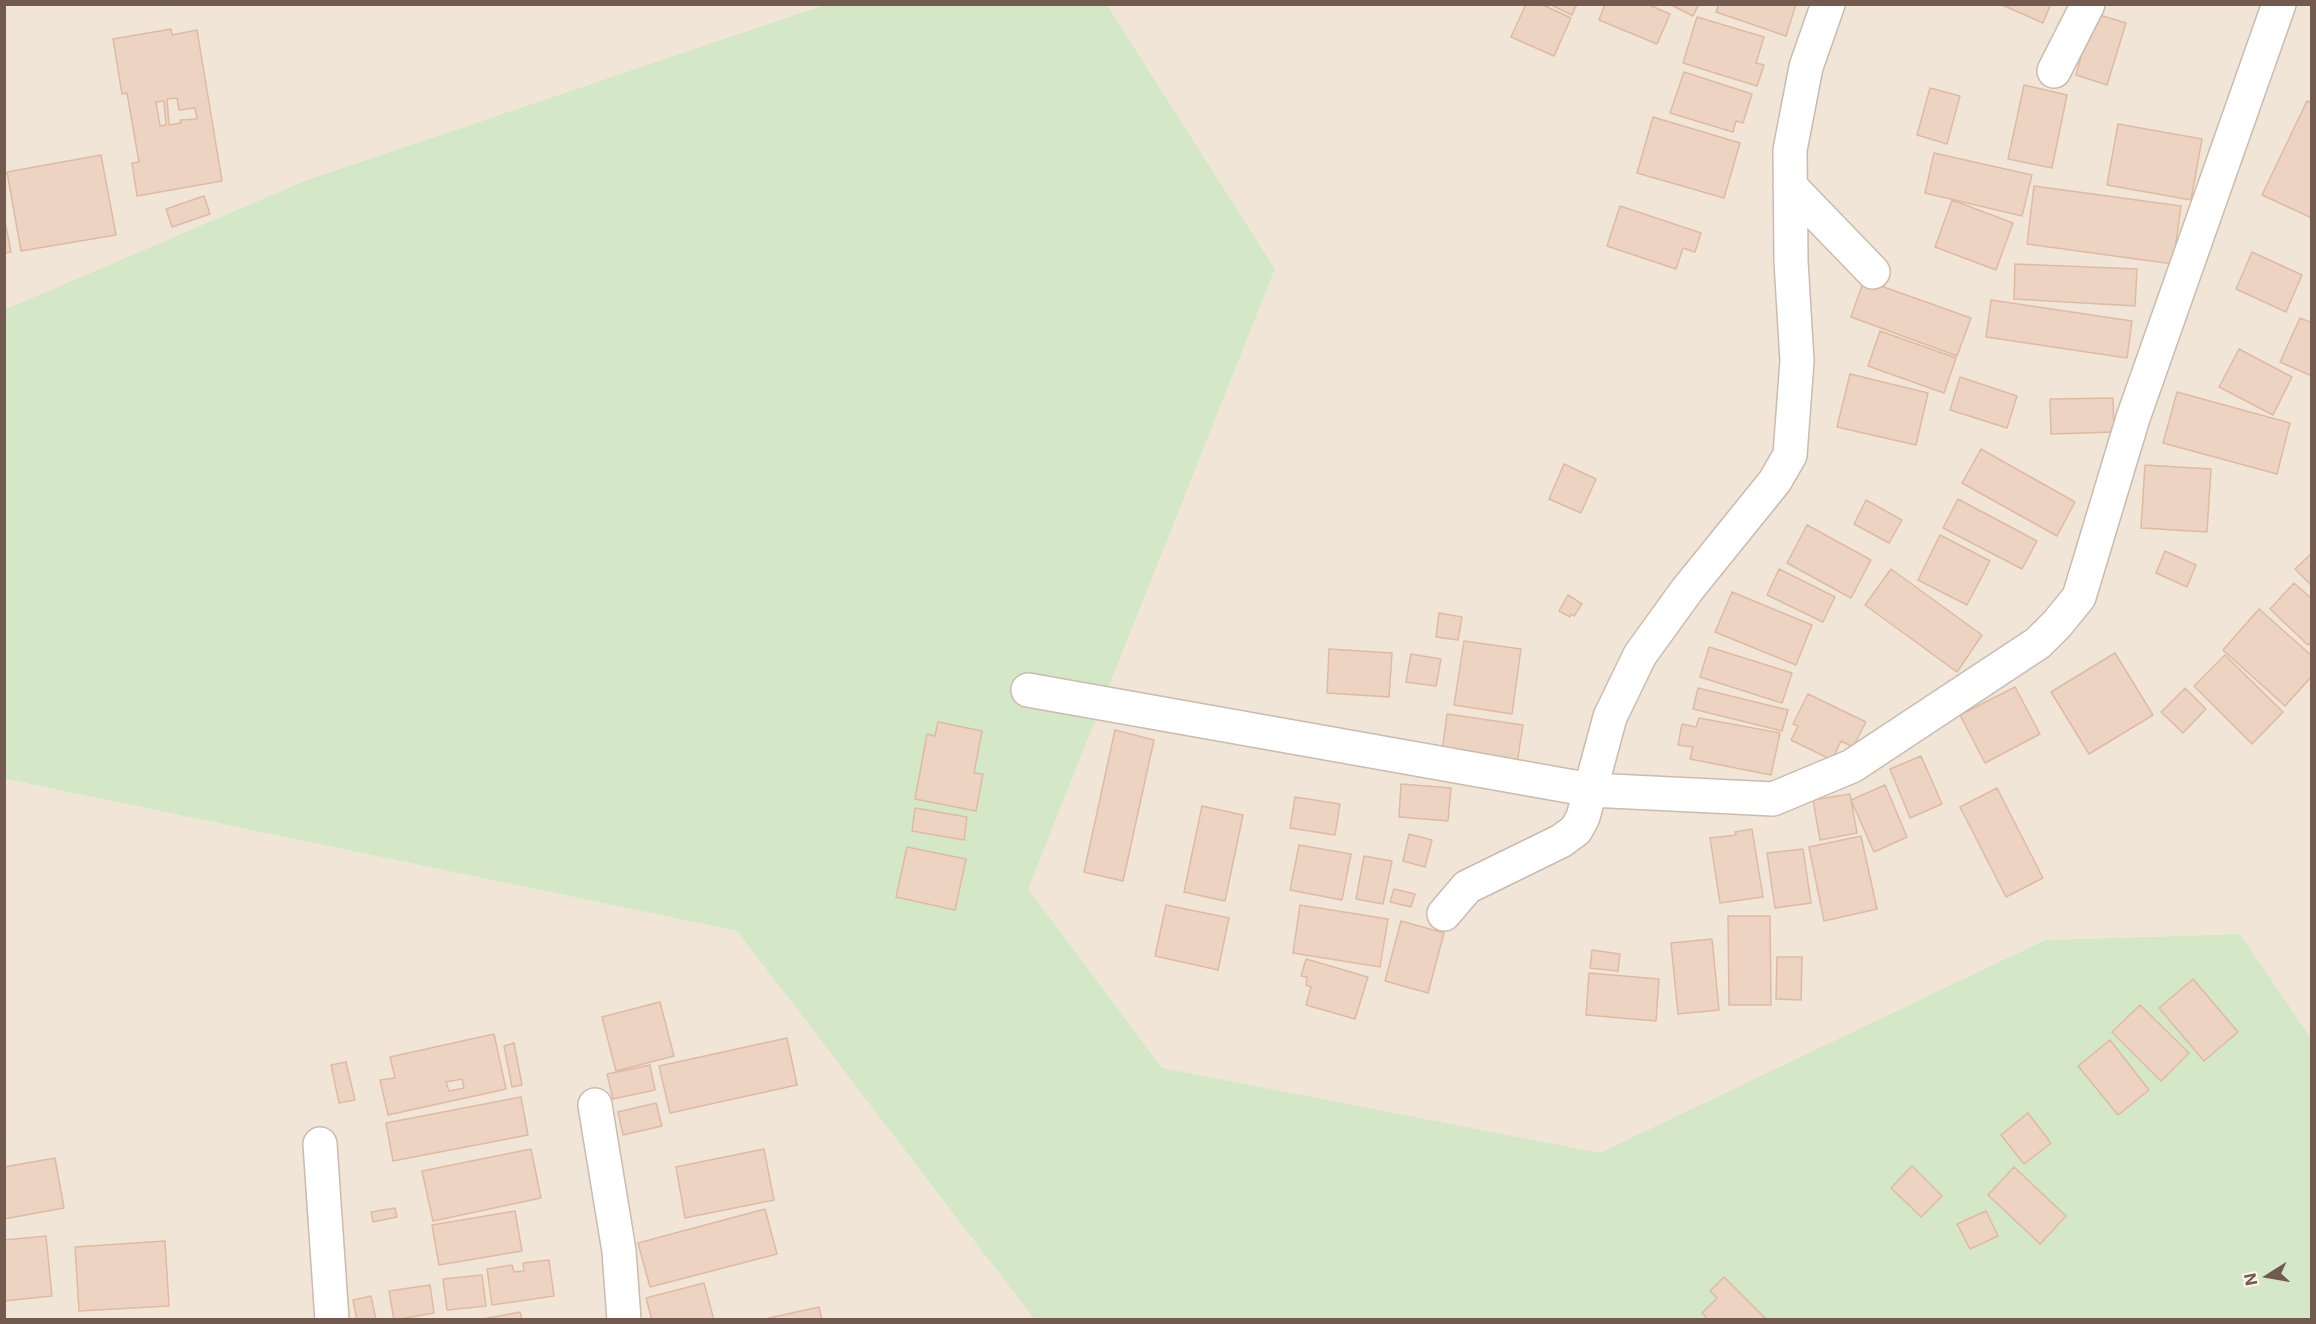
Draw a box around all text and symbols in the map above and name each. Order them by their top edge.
north arrow [2238,1246,2298,1306]
text: N [2239,1272,2261,1287]

